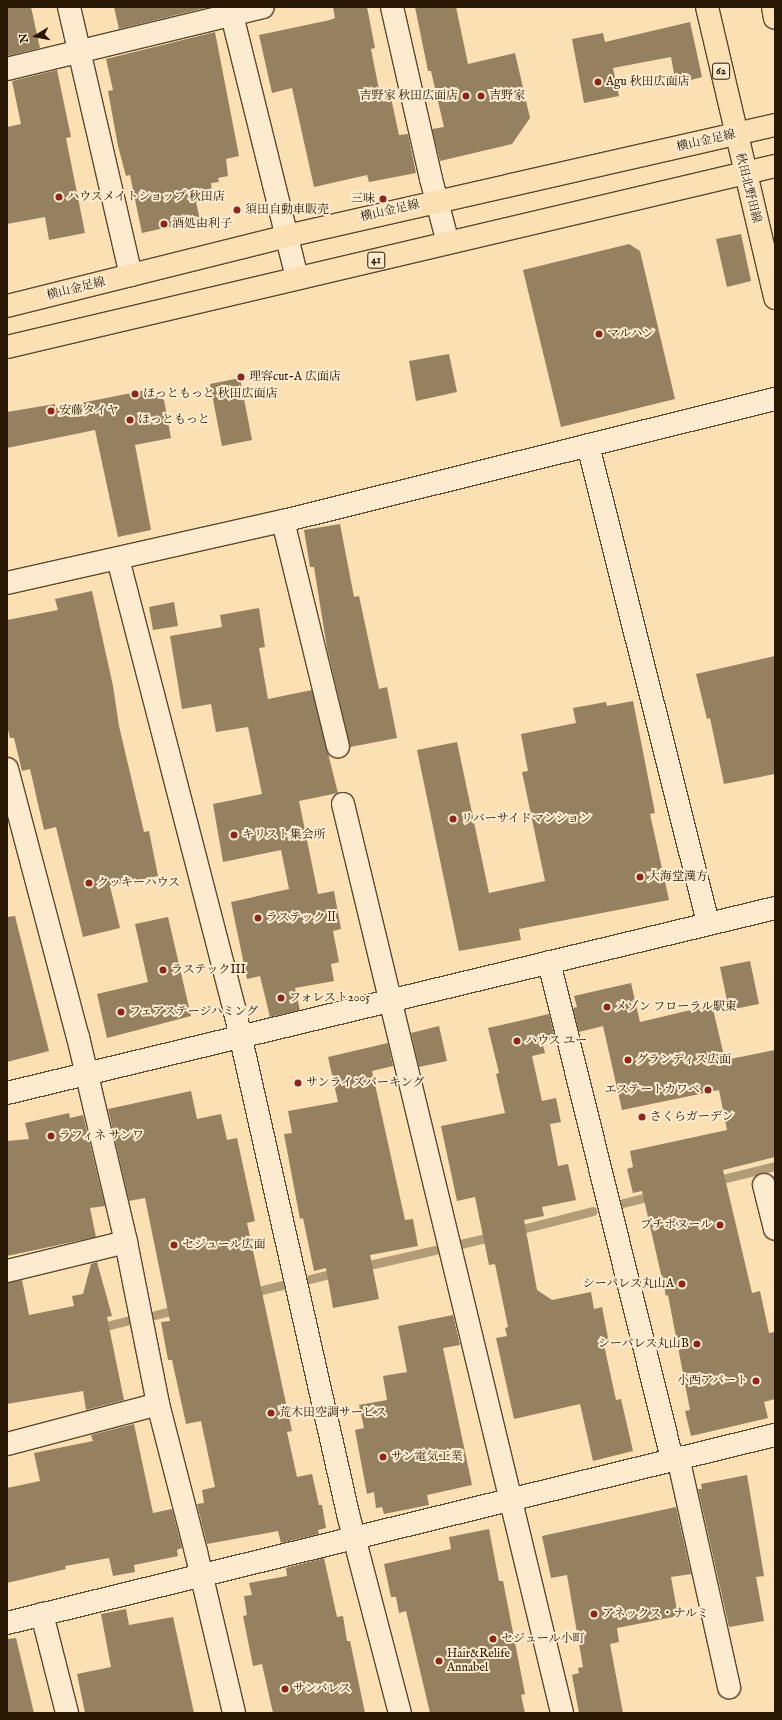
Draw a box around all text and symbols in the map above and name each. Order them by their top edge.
north arrow [16,16,56,56]
text: N [16,32,32,44]
road number: 62 [712,62,730,80]
place label: Agu 秋田広面店 [606,75,689,89]
marker: Agu 秋田広面店 [593,77,603,87]
place label: 吉野家 秋田広面店 [359,89,458,103]
place label: 吉野家 [489,89,525,103]
marker: 吉野家 秋田広面店 [461,91,471,101]
marker: 吉野家 [476,91,486,101]
street label: 横山金足線 [675,127,737,155]
street label: 秋田北野田線 [732,151,764,225]
place label: ハウスメイトショップ 秋田店 [67,190,226,204]
marker: ハウスメイトショップ 秋田店 [54,192,64,202]
place label: 三味 [351,192,375,206]
marker: 三味 [378,194,388,204]
street label: 横山金足線 [359,197,421,225]
place label: 須田自動車販売 [245,203,329,217]
marker: 須田自動車販売 [232,205,242,215]
place label: 酒処由利子 [172,217,232,231]
marker: 酒処由利子 [159,219,169,229]
road number: 41 [367,251,385,269]
street label: 横山金足線 [45,275,107,303]
place label: マルハン [607,327,655,341]
marker: マルハン [594,329,604,339]
place label: 理容cut-A 広面店 [249,370,341,384]
marker: 理容cut-A 広面店 [236,372,246,382]
place label: ほっともっと 秋田広面店 [143,387,278,401]
marker: ほっともっと 秋田広面店 [130,389,140,399]
place label: 安藤タイヤ [59,404,119,418]
marker: 安藤タイヤ [46,406,56,416]
place label: ほっともっと [138,413,210,427]
marker: ほっともっと [125,415,135,425]
place label: リバーサイドマンション [461,812,593,826]
marker: リバーサイドマンション [448,814,458,824]
place label: キリスト集会所 [242,828,326,842]
marker: キリスト集会所 [229,830,239,840]
place label: 大海堂漢方 [648,870,708,884]
marker: 大海堂漢方 [635,872,645,882]
place label: クッキーハウス [97,876,181,890]
marker: クッキーハウス [84,878,94,888]
place label: ラステックⅡ [266,911,338,925]
marker: ラステックⅡ [253,913,263,923]
place label: ラステックIII [171,963,246,977]
marker: ラステックIII [158,965,168,975]
place label: フォレスト2005 [289,991,371,1005]
marker: フォレスト2005 [276,993,286,1003]
place label: メゾン フローラル駅東 [615,1000,738,1014]
marker: メゾン フローラル駅東 [602,1002,612,1012]
place label: フェアステージハミング [129,1005,261,1019]
marker: フェアステージハミング [116,1007,126,1017]
place label: ハウス ユー [525,1034,588,1048]
marker: ハウス ユー [512,1036,522,1046]
place label: グランディス広面 [636,1053,732,1067]
marker: グランディス広面 [623,1055,633,1065]
place label: サンライズパーキング [306,1076,426,1090]
marker: サンライズパーキング [293,1078,303,1088]
place label: エステートカワベ [604,1083,700,1097]
marker: エステートカワベ [703,1085,713,1095]
place label: さくらガーデン [650,1110,734,1124]
marker: さくらガーデン [637,1112,647,1122]
place label: ラフィネ サンワ [59,1129,146,1143]
marker: ラフィネ サンワ [46,1131,56,1141]
place label: プチボヌール [640,1218,712,1232]
marker: プチボヌール [715,1220,725,1230]
place label: セジュール広面 [182,1238,266,1252]
marker: セジュール広面 [169,1240,179,1250]
place label: シーパレス丸山A [582,1277,674,1291]
marker: シーパレス丸山A [677,1279,687,1289]
place label: シーパレス丸山B [597,1337,689,1351]
marker: シーパレス丸山B [692,1339,702,1349]
place label: 小西アパート [676,1374,748,1388]
marker: 小西アパート [751,1376,761,1386]
place label: 荒木田空調サービス [279,1406,387,1420]
marker: 荒木田空調サービス [266,1408,276,1418]
place label: サン電気工業 [391,1450,463,1464]
marker: サン電気工業 [378,1452,388,1462]
place label: アネックス・ナルミ [602,1607,710,1621]
marker: アネックス・ナルミ [589,1609,599,1619]
place label: セジュール小町 [501,1632,585,1646]
marker: セジュール小町 [488,1634,498,1644]
place label: Hair&Relife Annabel [447,1647,510,1675]
marker: Hair&Relife Annabel [434,1656,444,1666]
place label: サンパレス [293,1682,353,1696]
marker: サンパレス [280,1684,290,1694]

